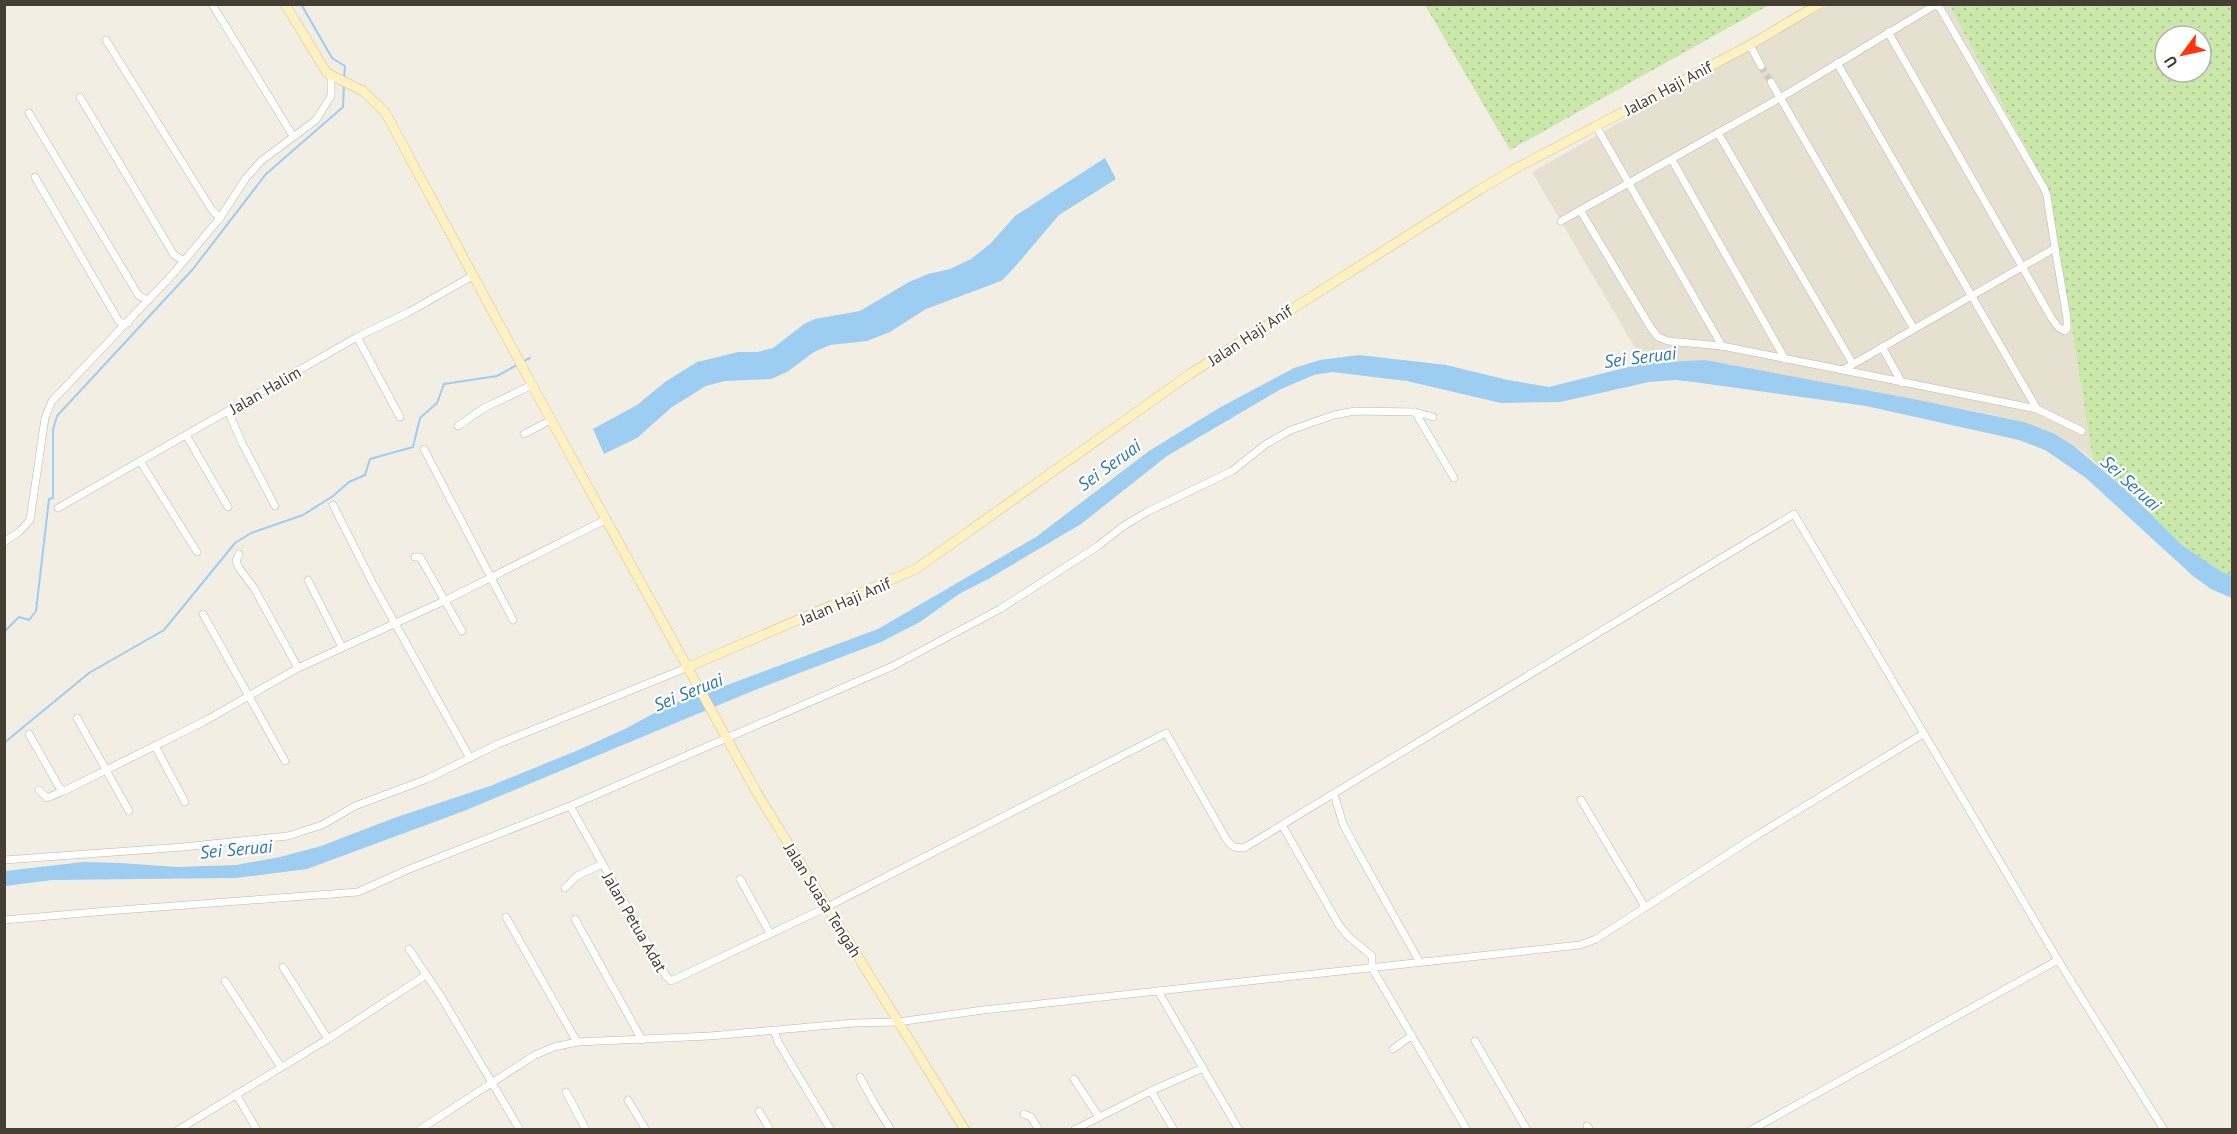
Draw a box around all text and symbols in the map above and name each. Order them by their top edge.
north arrow [2153,24,2213,84]
text: U [2159,53,2182,72]
street label: Jalan Haji Anif [1620,56,1716,120]
street label: Jalan Haji Anif [1203,300,1297,370]
water label: Sei Seruai [1602,341,1679,373]
street label: Jalan Halim [225,362,304,419]
water label: Sei Seruai [1073,434,1146,496]
water label: Sei Seruai [2096,450,2167,517]
street label: Jalan Haji Anif [796,573,894,629]
water label: Sei Seruai [650,667,727,716]
water label: Sei Seruai [199,834,275,864]
street label: Jalan Suasa Tengah [779,838,866,961]
street label: Jalan Petua Adat [598,868,672,976]

